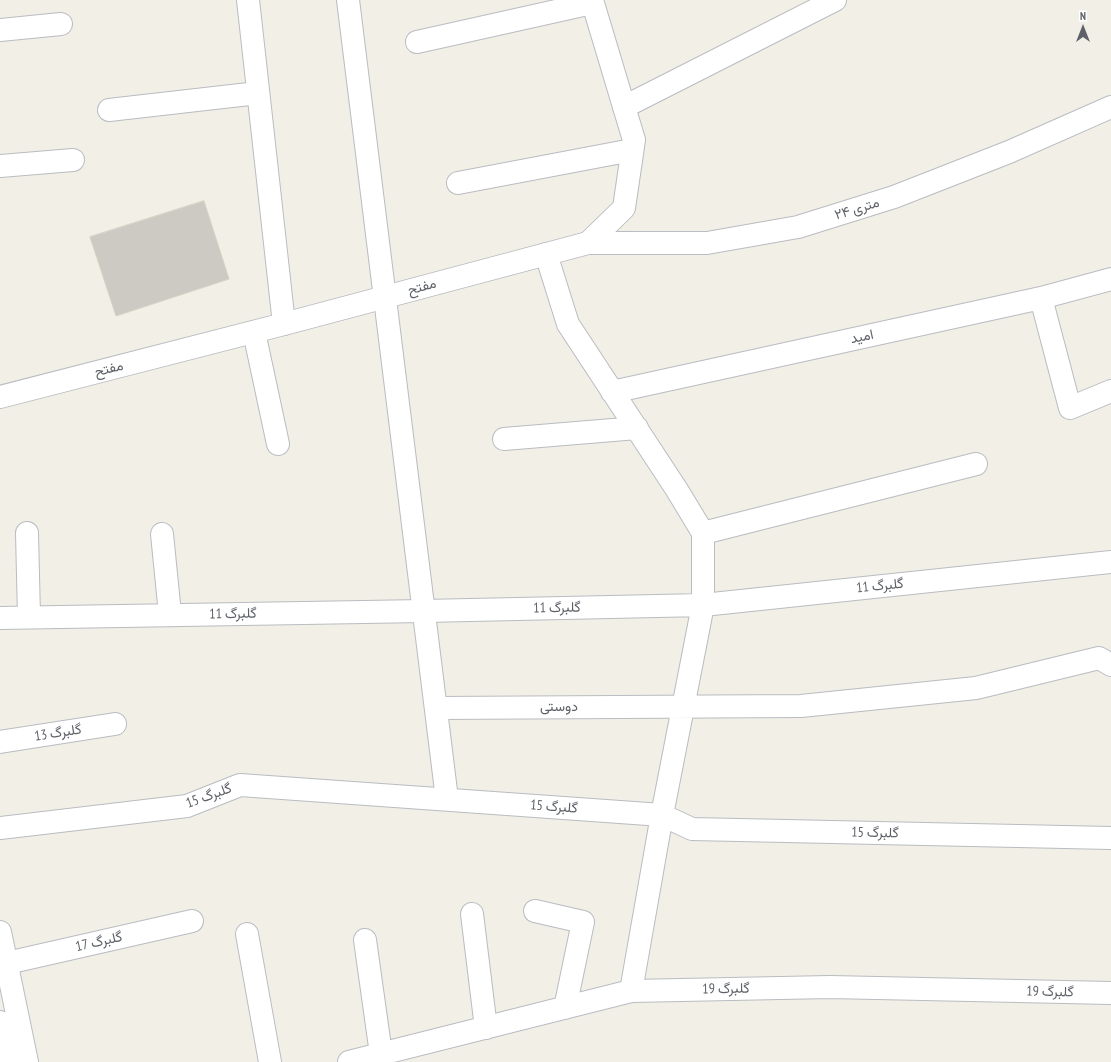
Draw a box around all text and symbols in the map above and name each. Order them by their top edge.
north arrow [1063,8,1103,48]
text: N [1080,9,1086,23]
street label: ۲۴ متری [833,194,881,224]
street label: مفتح [406,275,438,299]
street label: امید [849,326,875,348]
street label: مفتح [93,357,125,381]
street label: گلبرگ 11 [856,575,904,597]
street label: گلبرگ 11 [533,599,581,617]
street label: گلبرگ 11 [209,605,257,623]
street label: دوستی [540,699,578,715]
street label: گلبرگ 13 [33,721,83,745]
street label: گلبرگ 15 [184,780,234,812]
street label: گلبرگ 15 [530,797,578,817]
street label: گلبرگ 15 [851,824,899,842]
street label: گلبرگ 17 [74,928,124,956]
street label: گلبرگ 19 [702,980,750,998]
street label: گلبرگ 19 [1026,983,1074,1001]

